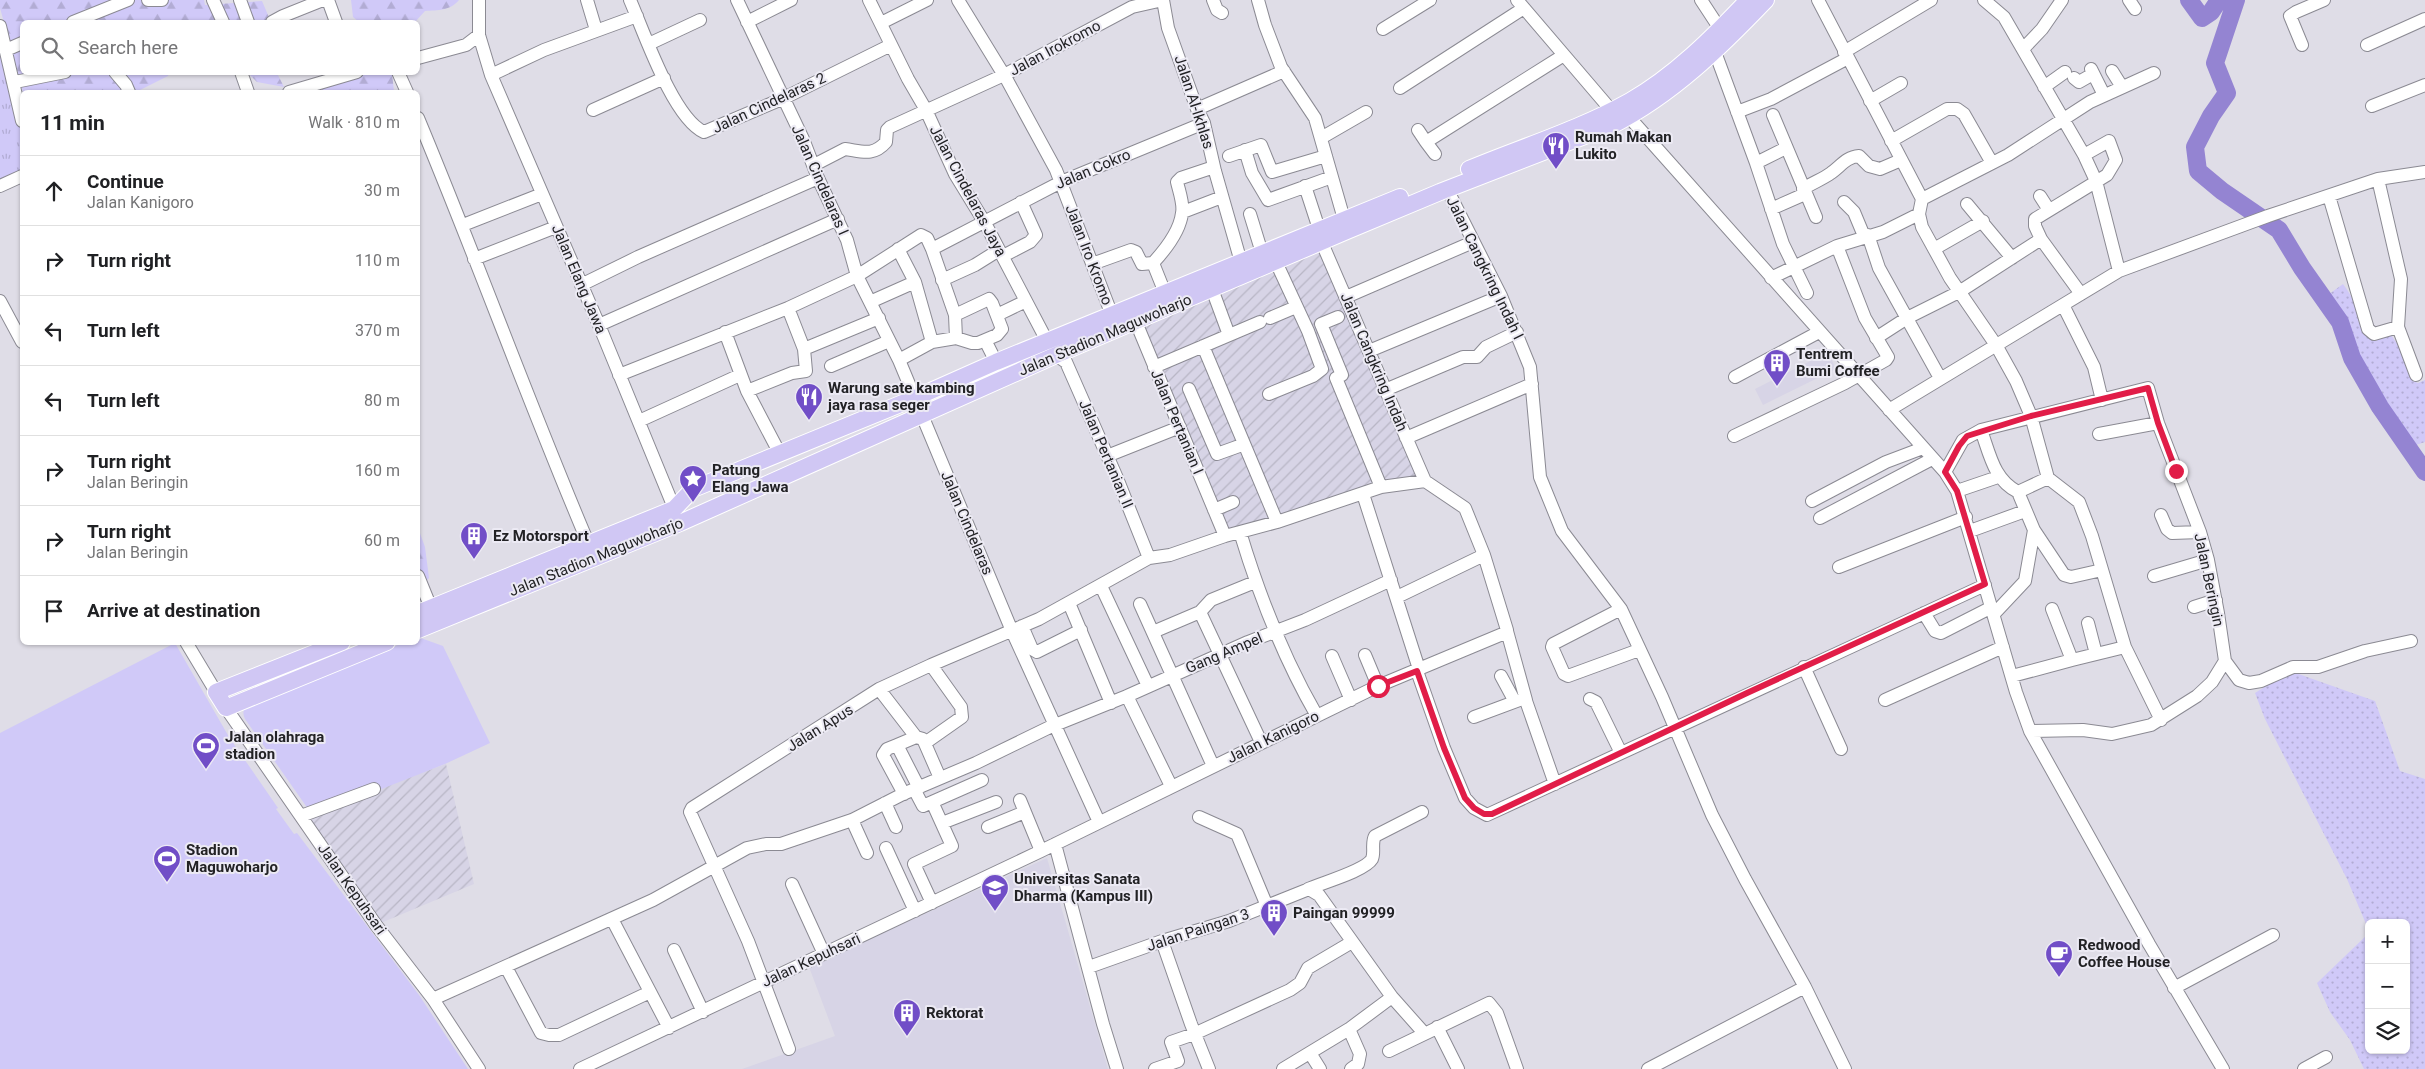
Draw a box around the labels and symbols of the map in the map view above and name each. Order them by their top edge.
street label: Jalan Irokromo [1006,16,1104,80]
street label: Jalan Al-Ikhlas [1170,53,1218,151]
street label: Jalan Cindelaras 2 [709,69,829,137]
street label: Jalan Cindelaras I [788,122,852,238]
street label: Jalan Cindelaras Jaya [926,122,1010,260]
place label: Rumah Makan Lukito [1575,128,1672,163]
restaurant icon: Rumah Makan Lukito [1541,131,1571,170]
street label: Jalan Cokro [1053,145,1133,193]
street label: Jalan Cangkring Indah I [1443,194,1527,342]
street label: Jalan Iro Kromo [1062,202,1116,308]
street label: Jalan Elang Jawa [548,222,610,336]
street label: Jalan Stadion Maguwoharjo [1016,290,1194,380]
street label: Jalan Cangkring Indah [1337,290,1411,434]
place label: Tentrem Bumi Coffee [1796,345,1880,380]
building icon: Tentrem Bumi Coffee [1762,348,1792,387]
street label: Jalan Pertanian I [1147,367,1207,477]
place label: Warung sate kambing jaya rasa seger [827,379,975,414]
restaurant icon: Warung sate kambing jaya rasa seger [794,382,824,421]
street label: Jalan Pertanian II [1075,397,1137,511]
route end [2165,460,2188,483]
place label: Patung Elang Jawa [712,461,789,496]
place icon: Patung Elang Jawa [678,464,708,503]
street label: Jalan Cindelaras [937,468,997,578]
street label: Jalan Stadion Maguwoharjo [506,514,686,600]
building icon: Ez Motorsport [459,521,489,560]
place label: Ez Motorsport [493,527,589,545]
street label: Jalan Beringin [2190,532,2228,628]
street label: Gang Ampel [1183,629,1265,677]
route start [1367,675,1390,698]
street label: Jalan Apus [784,701,856,755]
street label: Jalan Kanigoro [1224,707,1322,767]
place label: Jalan olahraga stadion [225,728,324,763]
sports icon: Jalan olahraga stadion [191,731,221,770]
street label: Jalan Kepuhsari [314,840,390,938]
place label: Stadion Maguwoharjo [186,841,278,876]
sports icon: Stadion Maguwoharjo [152,844,182,883]
place label: Universitas Sanata Dharma (Kampus III) [1014,870,1153,905]
school or university icon: Universitas Sanata Dharma (Kampus III) [980,873,1010,912]
building icon: Paingan 99999 [1259,898,1289,937]
place label: Paingan 99999 [1293,904,1395,922]
street label: Jalan Paingan 3 [1144,905,1252,955]
street label: Jalan Kepuhsari [759,929,863,991]
place label: Redwood Coffee House [2078,936,2170,971]
cafe icon: Redwood Coffee House [2044,939,2074,978]
building icon: Rektorat [892,998,922,1037]
place label: Rektorat [926,1004,983,1022]

